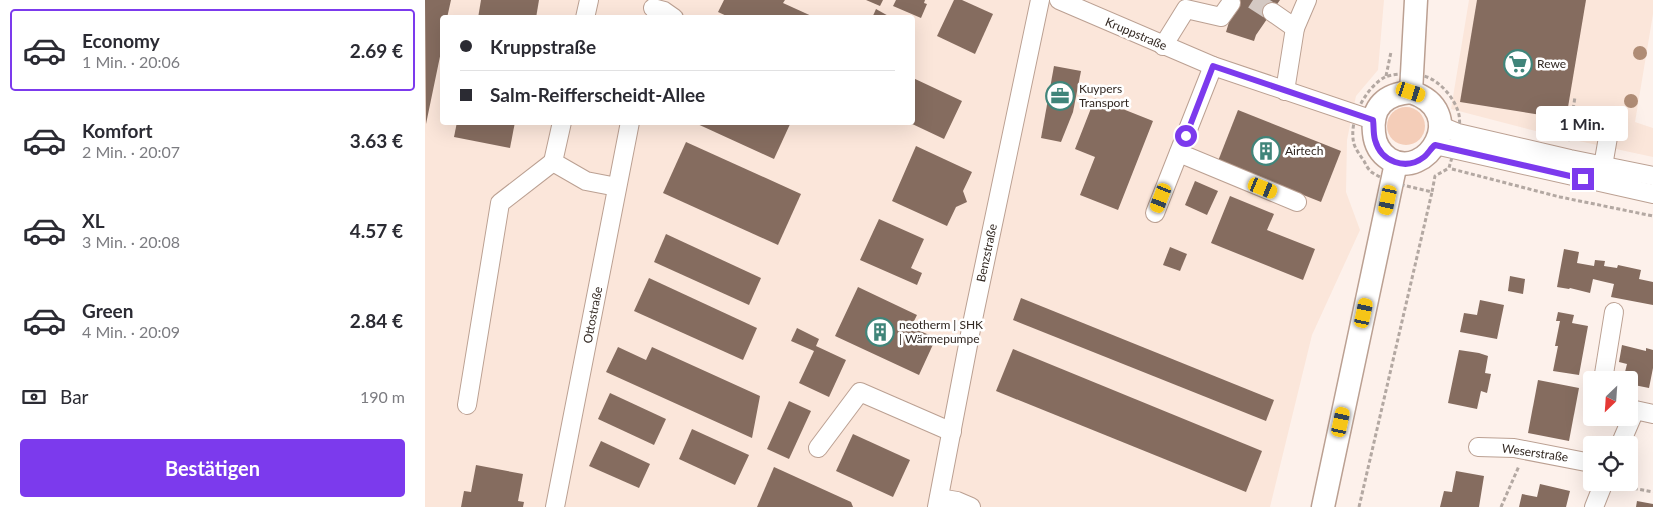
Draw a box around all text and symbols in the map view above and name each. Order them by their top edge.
street label: Kruppstraße [1103,14,1169,53]
icon: car [22,28,67,73]
text: Economy [82,29,160,52]
text: Kruppstraße [490,35,596,58]
text: 2.69 € [350,39,403,62]
supermarket icon: Rewe [1503,49,1533,79]
text: 1 Min. · 20:06 [82,52,180,71]
place label: Rewe [1537,56,1566,71]
car [1394,80,1427,104]
office icon: Kuypers Transport [1045,81,1075,111]
place label: Kuypers Transport [1079,81,1130,110]
text: Salm-Reifferscheidt-Allee [490,83,705,106]
callout: 1 Min. [1537,106,1629,142]
text: 1 Min. [1559,114,1605,133]
icon: car [22,118,67,163]
text: Komfort [82,119,153,142]
route start [1175,125,1197,147]
text: 3.63 € [350,129,403,152]
building icon: Airtech [1251,136,1281,166]
text: 2 Min. · 20:07 [82,142,180,161]
place label: Airtech [1285,143,1323,158]
route end [1572,168,1594,190]
car [1246,175,1279,201]
car [1148,181,1173,215]
car [1377,184,1398,216]
icon: car [22,208,67,253]
text: XL [82,209,105,232]
text: 4.57 € [350,219,403,242]
street label: Benzstraße [973,222,1000,283]
text: 3 Min. · 20:08 [82,232,180,251]
street label: Ottostraße [580,285,605,345]
car [1353,297,1374,329]
icon: car [22,298,67,343]
text: Green [82,299,133,322]
text: 2.84 € [350,309,403,332]
building icon: neotherm | SHK | Wärmepumpe [865,317,895,347]
place label: neotherm | SHK | Wärmepumpe [899,317,983,346]
text: 4 Min. · 20:09 [82,322,180,341]
north arrow [1583,371,1637,426]
map controls [1583,371,1638,491]
icon: cash [20,383,48,411]
text: Bar [60,385,89,408]
text: 190 m [360,387,405,406]
car [1330,406,1351,438]
button: locate [1583,436,1638,491]
button: Bestätigen [20,439,405,497]
street label: Weserstraße [1501,440,1569,465]

